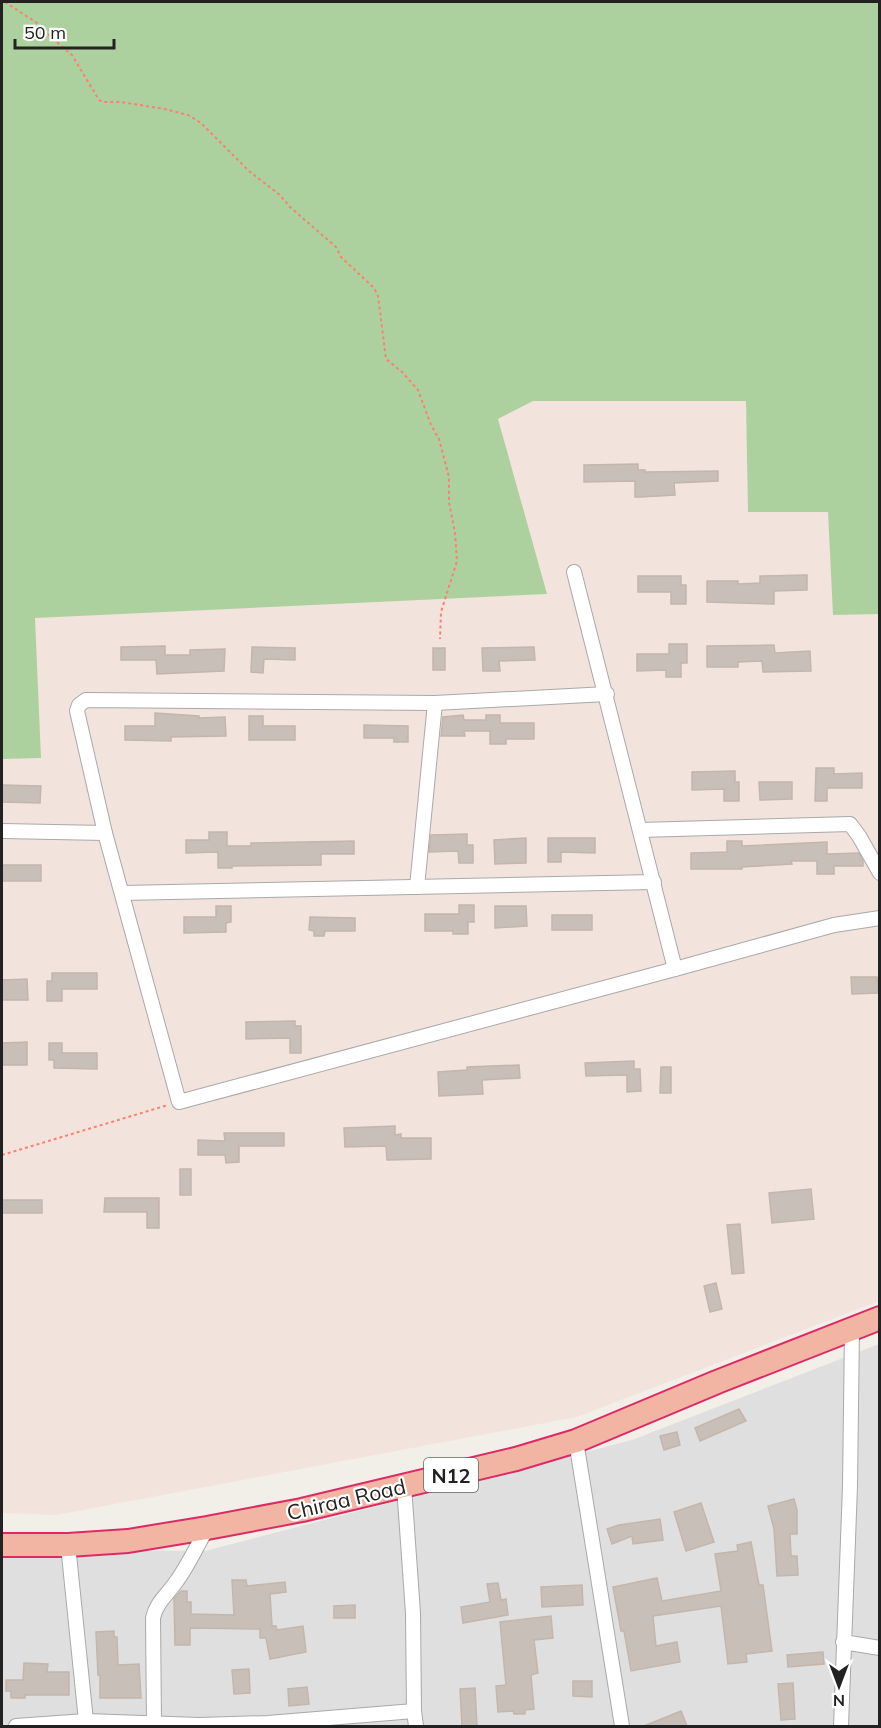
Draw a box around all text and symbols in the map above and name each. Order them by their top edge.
scale bar [15,12,114,50]
text: 50 m [24,21,66,44]
road number: N12 [424,1458,478,1492]
street label: Chiraa Road [284,1473,408,1525]
north arrow [809,1656,869,1716]
text: N [833,1691,845,1711]

